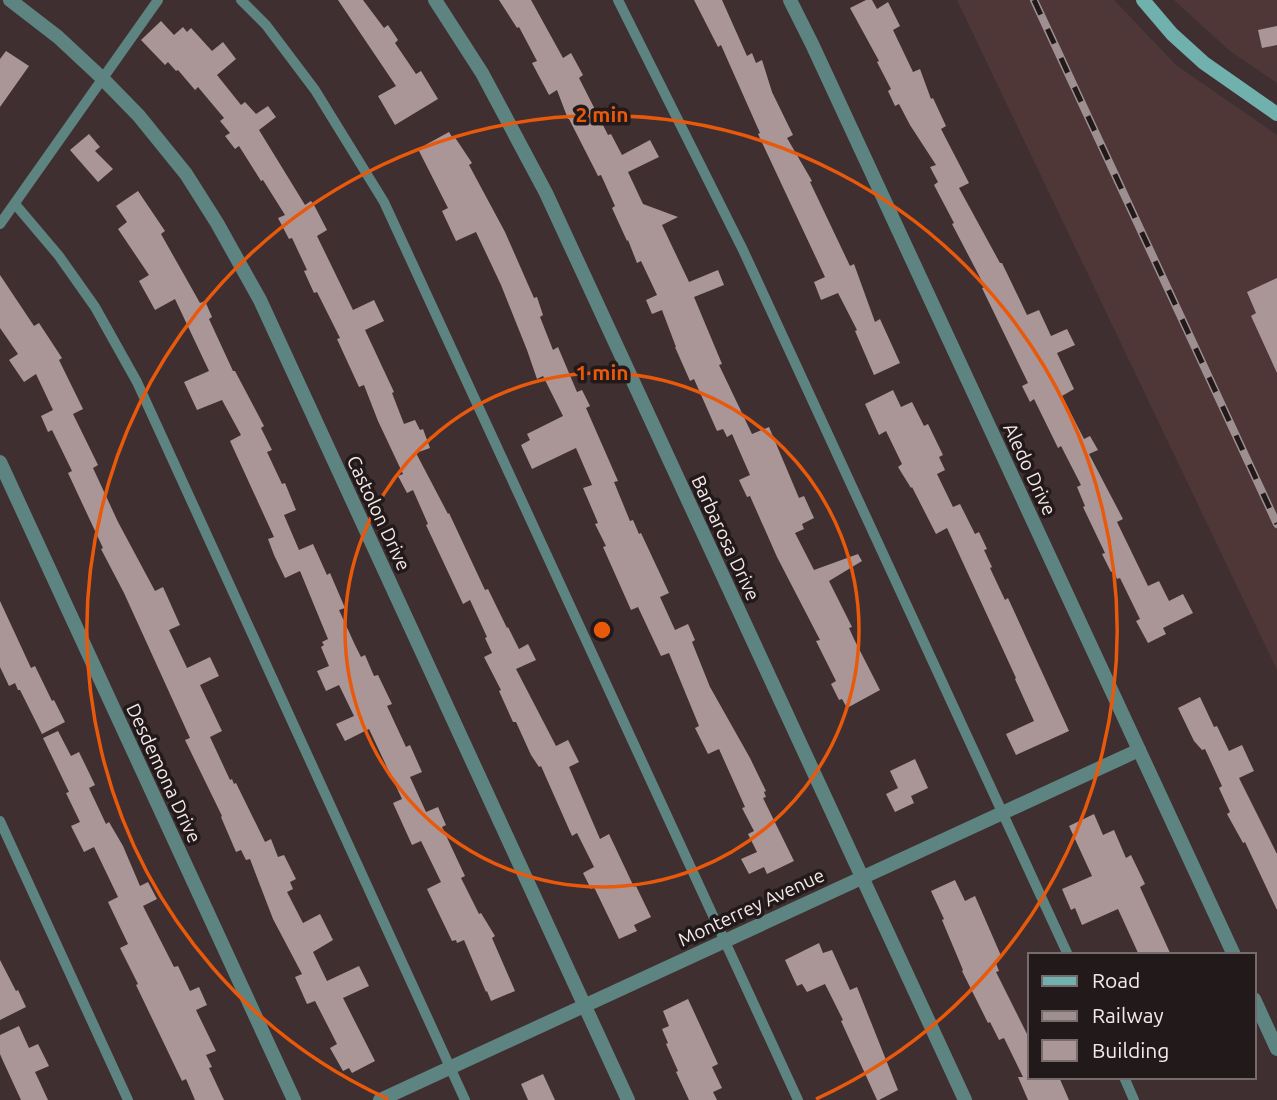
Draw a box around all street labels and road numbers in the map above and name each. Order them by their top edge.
street label: Aledo Drive [999,419,1061,519]
street label: Castolon Drive [343,452,415,574]
street label: Barbarosa Drive [687,472,765,604]
street label: Desdemona Drive [122,700,206,846]
street label: Monterrey Avenue [674,863,828,951]

